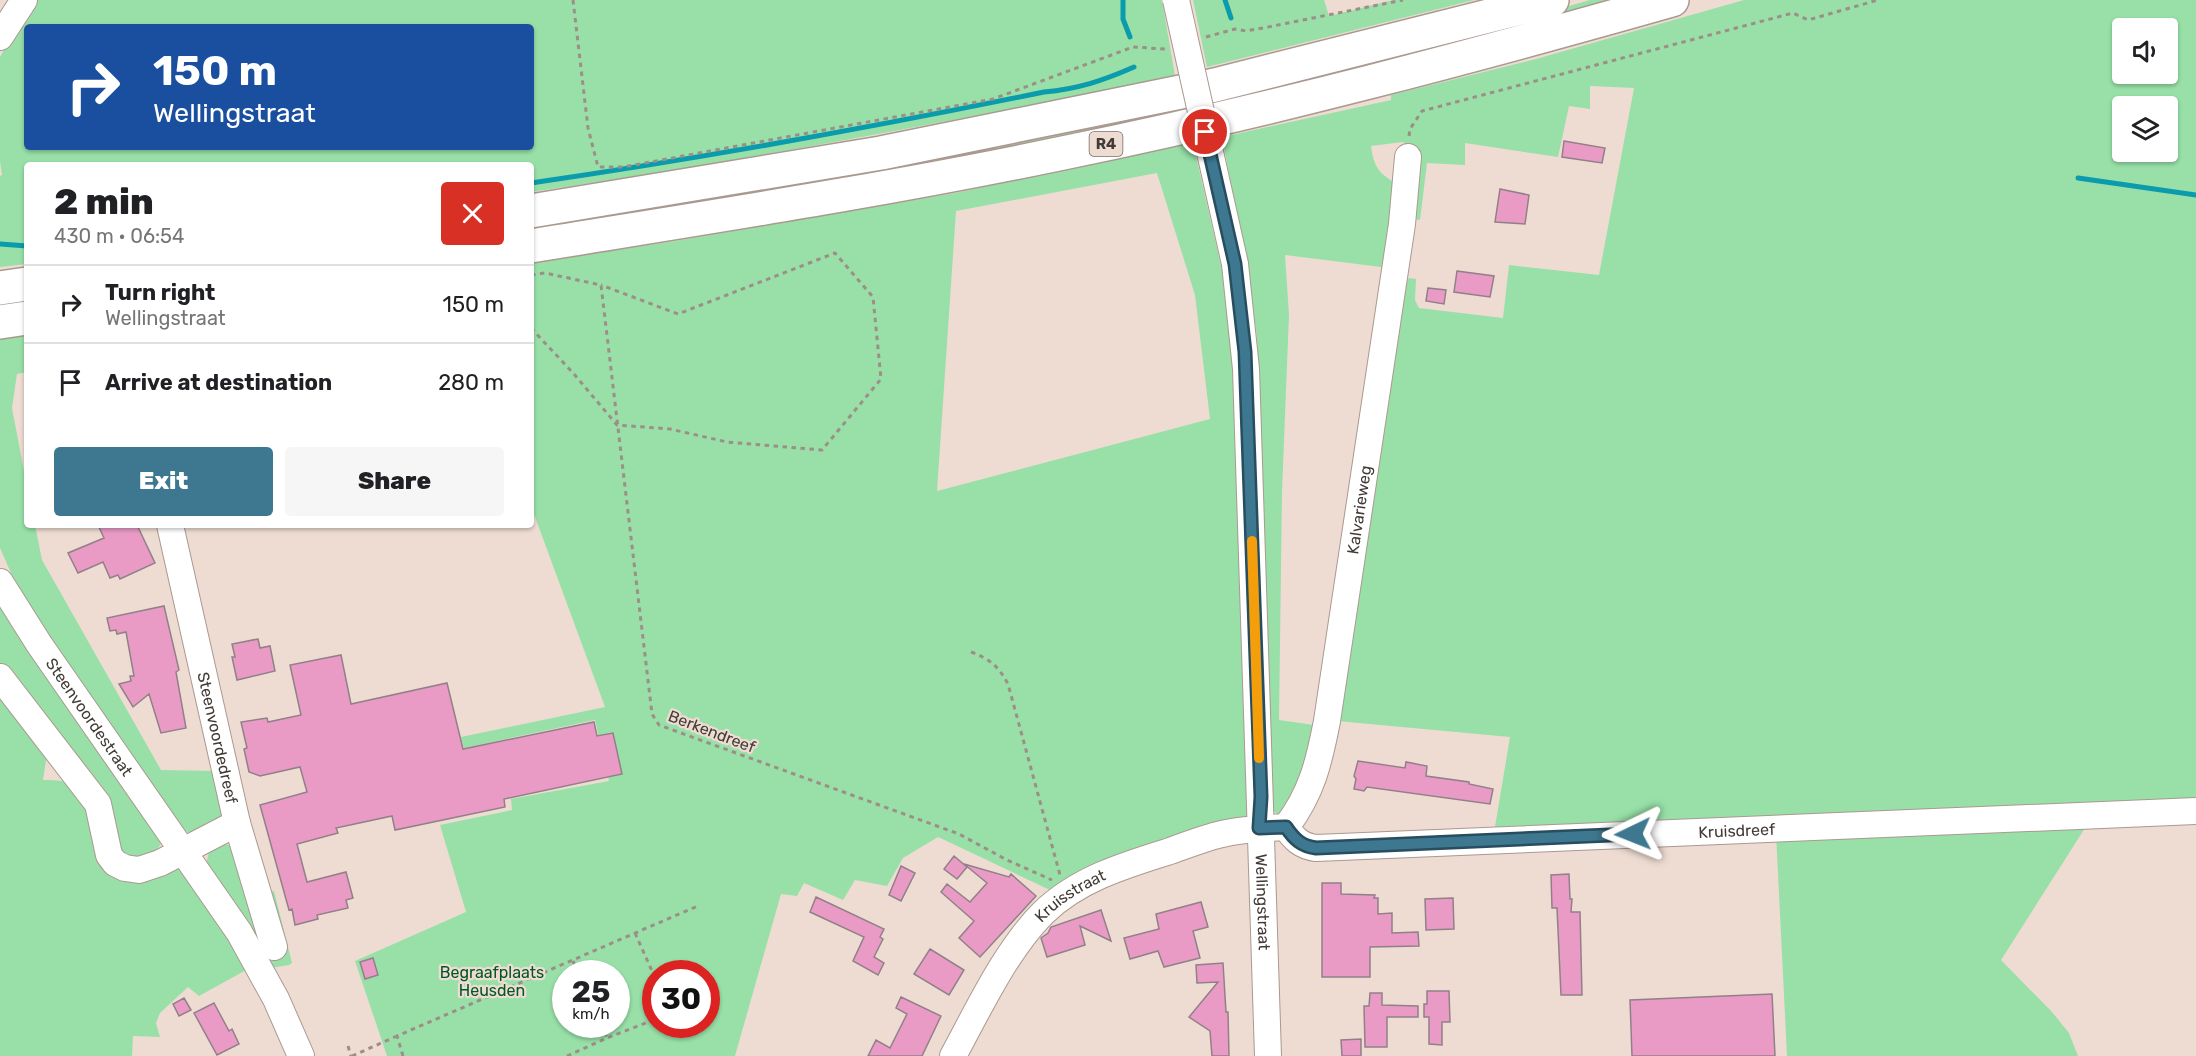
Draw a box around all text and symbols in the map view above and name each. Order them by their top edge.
map controls [2112,18,2178,162]
button: sound [2112,18,2178,84]
text: 150 m [153,46,277,96]
icon: right [54,48,132,126]
button: layers [2112,96,2178,162]
text: Wellingstraat [153,97,316,129]
pin [1179,106,1230,157]
icon: arrive [1188,115,1221,148]
road number: R4 [1090,132,1122,156]
text: 2 min [54,180,154,223]
button: close [441,182,504,245]
text: 430 m · 06:54 [54,224,184,248]
text: Turn right [105,279,215,306]
icon: right [54,288,87,321]
text: 150 m [443,291,504,318]
text: Wellingstraat [105,306,226,330]
icon: arrive [54,366,87,399]
text: Arrive at destination [105,369,332,396]
text: 280 m [438,369,504,396]
button: Exit [54,447,273,516]
button: Share [285,447,504,516]
street label: Kalvarieweg [1343,464,1375,555]
street label: Steenvoordestraat [42,655,137,780]
street label: Steenvoordedreef [193,670,242,806]
street label: Berkendreef [666,706,759,757]
position arrow [1601,802,1665,866]
street label: Kruisdreef [1698,820,1776,842]
street label: Wellingstraat [1252,854,1274,951]
street label: Kruisstraat [1031,866,1108,926]
speed limit sign: 30 [642,960,720,1038]
park label: Begraafplaats Heusden [440,963,544,1000]
text: 25 [572,974,610,1010]
text: km/h [572,1005,610,1023]

